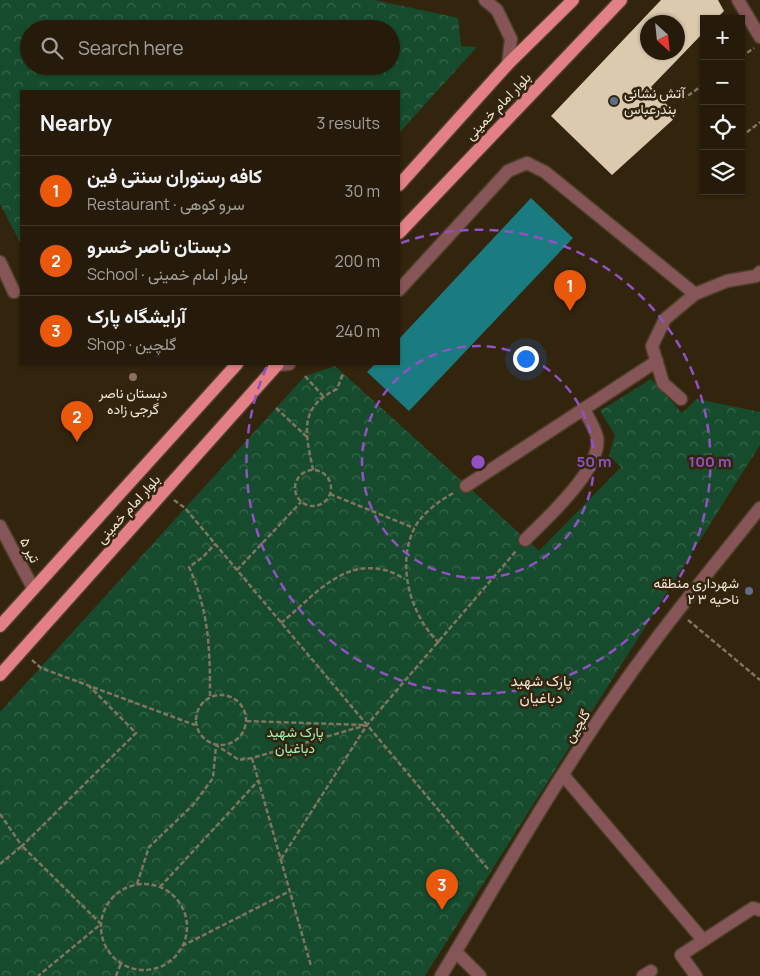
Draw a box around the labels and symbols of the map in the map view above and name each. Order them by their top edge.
north arrow [640,15,685,60]
street label: بلوار امام خمینی [460,68,535,144]
place label: آتش نشانی بندرعباس [624,83,686,118]
marker: آتش نشانی بندرعباس [608,95,620,107]
pin: 1 [554,270,586,311]
your location [513,346,539,372]
marker: دبستان ناصر گرجی زاده [127,371,139,383]
place label: دبستان ناصر گرجی زاده [98,383,168,418]
pin: 2 [61,401,93,442]
text: 50 m [576,451,612,472]
text: 100 m [689,451,731,472]
centre of rings [469,453,487,471]
street label: بلوار امام خمینی [91,470,164,548]
street label: تیر ۵ [16,534,45,566]
place label: شهرداری منطقه ۲ ناحیه ۳ [653,573,739,608]
marker: شهرداری منطقه ۲ ناحیه ۳ [743,585,755,597]
district label: پارک شهید دباغیان [510,670,572,708]
street label: گلچین [559,706,595,746]
park label: پارک شهید دباغیان [266,722,324,757]
pin: 3 [426,869,458,910]

